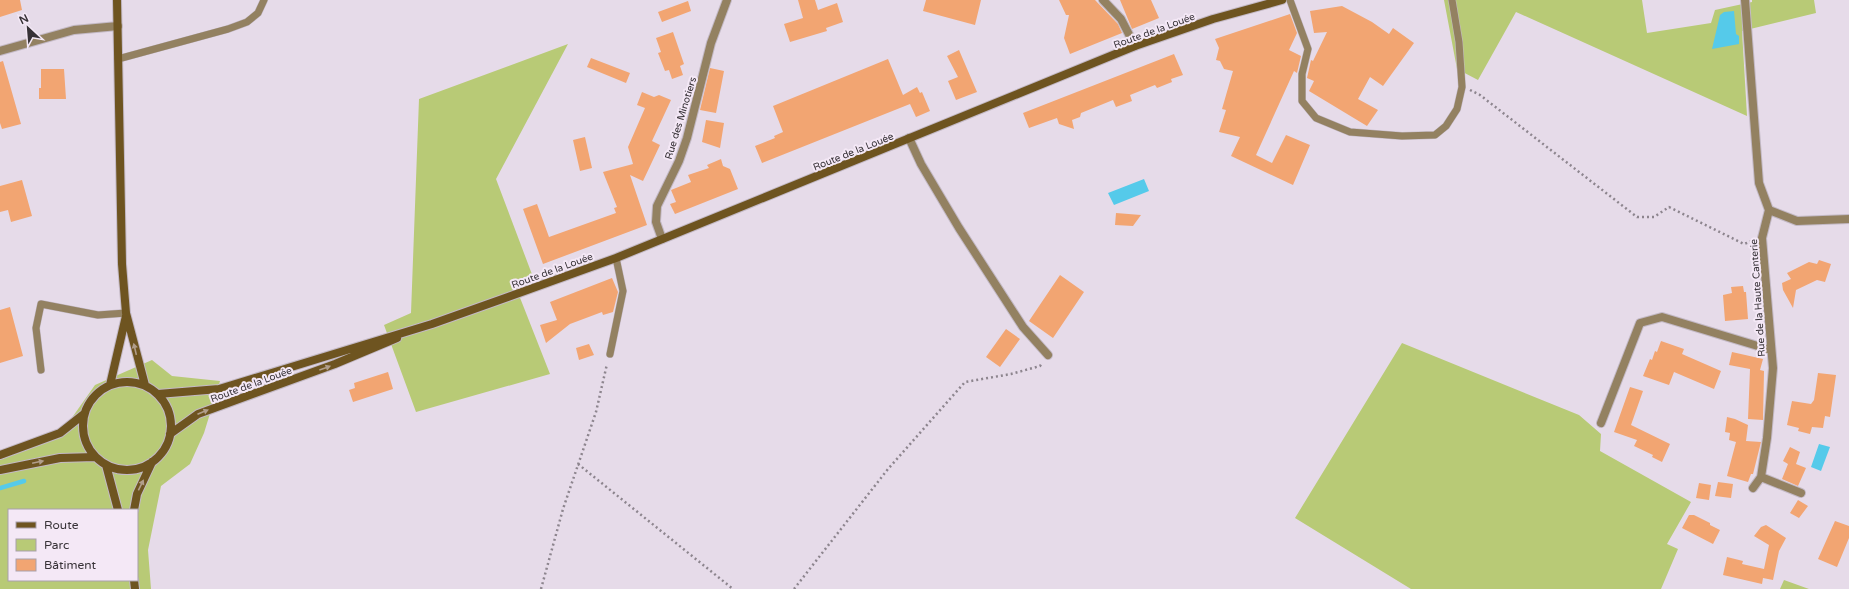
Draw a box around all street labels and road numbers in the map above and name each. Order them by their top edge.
street label: Route de la Louée [1112,11,1197,51]
street label: Rue des Minotiers [663,75,699,161]
street label: Route de la Louée [811,130,896,174]
street label: Rue de la Haute Canterie [1748,238,1768,357]
street label: Route de la Louée [510,251,595,291]
street label: Route de la Louée [209,365,294,405]

